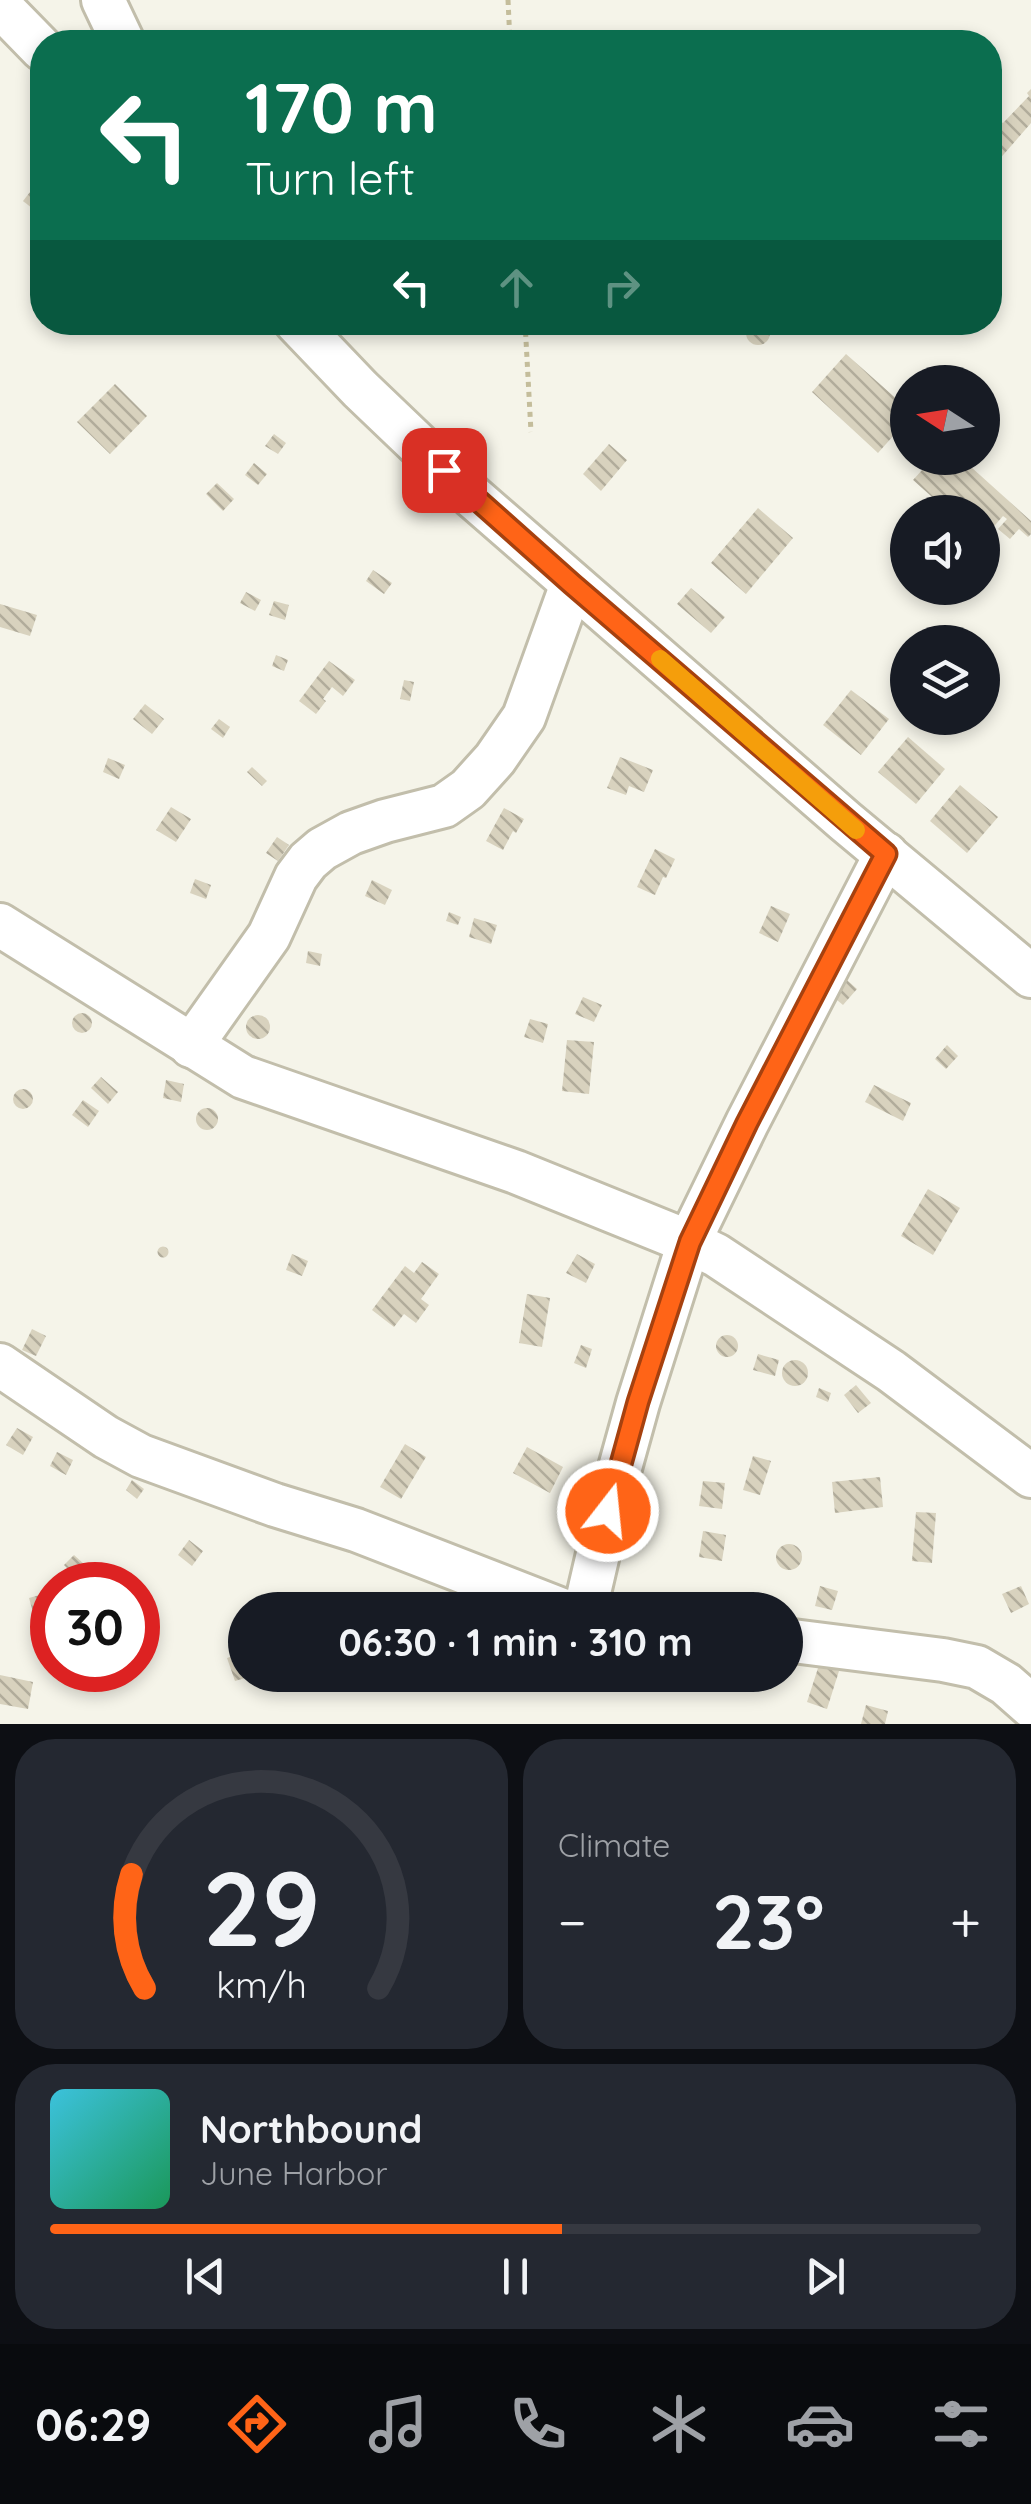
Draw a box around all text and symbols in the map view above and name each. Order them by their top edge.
text: 170 m [245,63,438,151]
icon: left [80,70,210,200]
text: Turn left [245,150,415,206]
icon: left [384,260,439,315]
icon: ahead [489,260,544,315]
icon: right [594,260,649,315]
north arrow [890,365,1000,475]
map controls [890,365,1000,735]
pin [402,428,487,513]
icon: arrive [417,443,472,498]
button: sound [890,495,1000,605]
button: layers [890,625,1000,735]
position arrow [556,1459,660,1563]
speed limit sign: 30 [30,1562,160,1692]
text: 06:30 · 1 min · 310 m [338,1618,693,1666]
text: Climate [558,1825,670,1865]
text: 29 [202,1842,321,1972]
text: 23° [712,1874,825,1968]
text: − [558,1887,587,1956]
text: + [950,1887,981,1956]
text: km/h [216,1962,307,2007]
text: Northbound [200,2105,422,2153]
text: June Harbor [200,2153,388,2193]
icon: previous [178,2249,233,2304]
icon: pause [488,2249,543,2304]
icon: next [798,2249,853,2304]
icon: directions [222,2389,292,2459]
icon: music [363,2389,433,2459]
icon: phone [503,2389,573,2459]
icon: climate [644,2389,714,2459]
icon: car [785,2389,855,2459]
icon: filters [926,2389,996,2459]
text: 06:29 [35,2396,151,2452]

